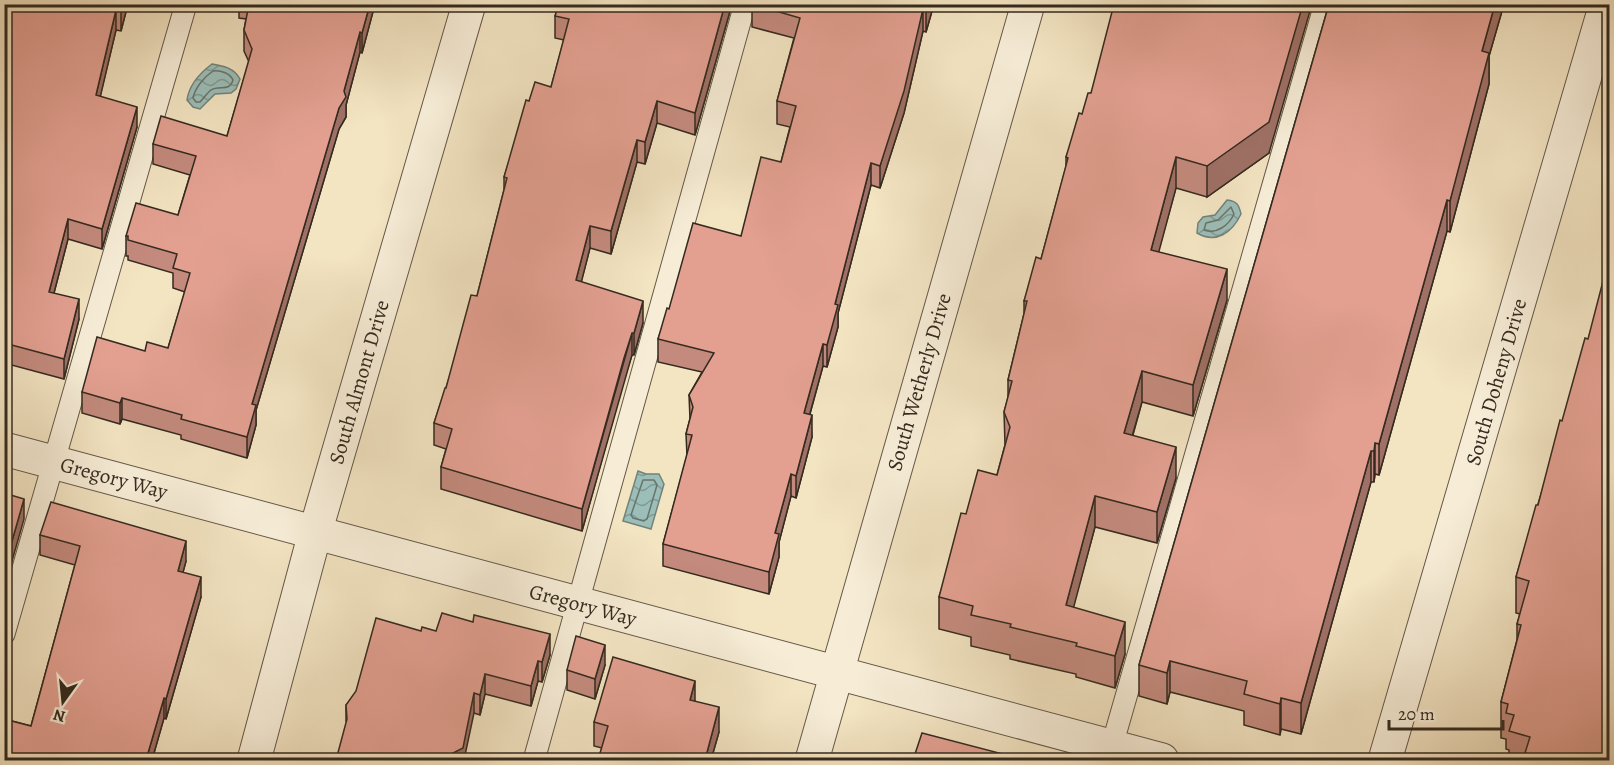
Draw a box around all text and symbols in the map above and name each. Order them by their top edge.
street label: South Wetherly Drive [880,290,958,474]
street label: South Doheny Drive [1459,295,1533,469]
street label: South Almont Drive [322,297,396,467]
street label: Gregory Way [57,450,171,506]
street label: Gregory Way [526,577,640,633]
north arrow [33,672,93,732]
scale bar [1389,693,1503,731]
text: 20 m [1398,702,1435,726]
text: N [51,703,68,728]

